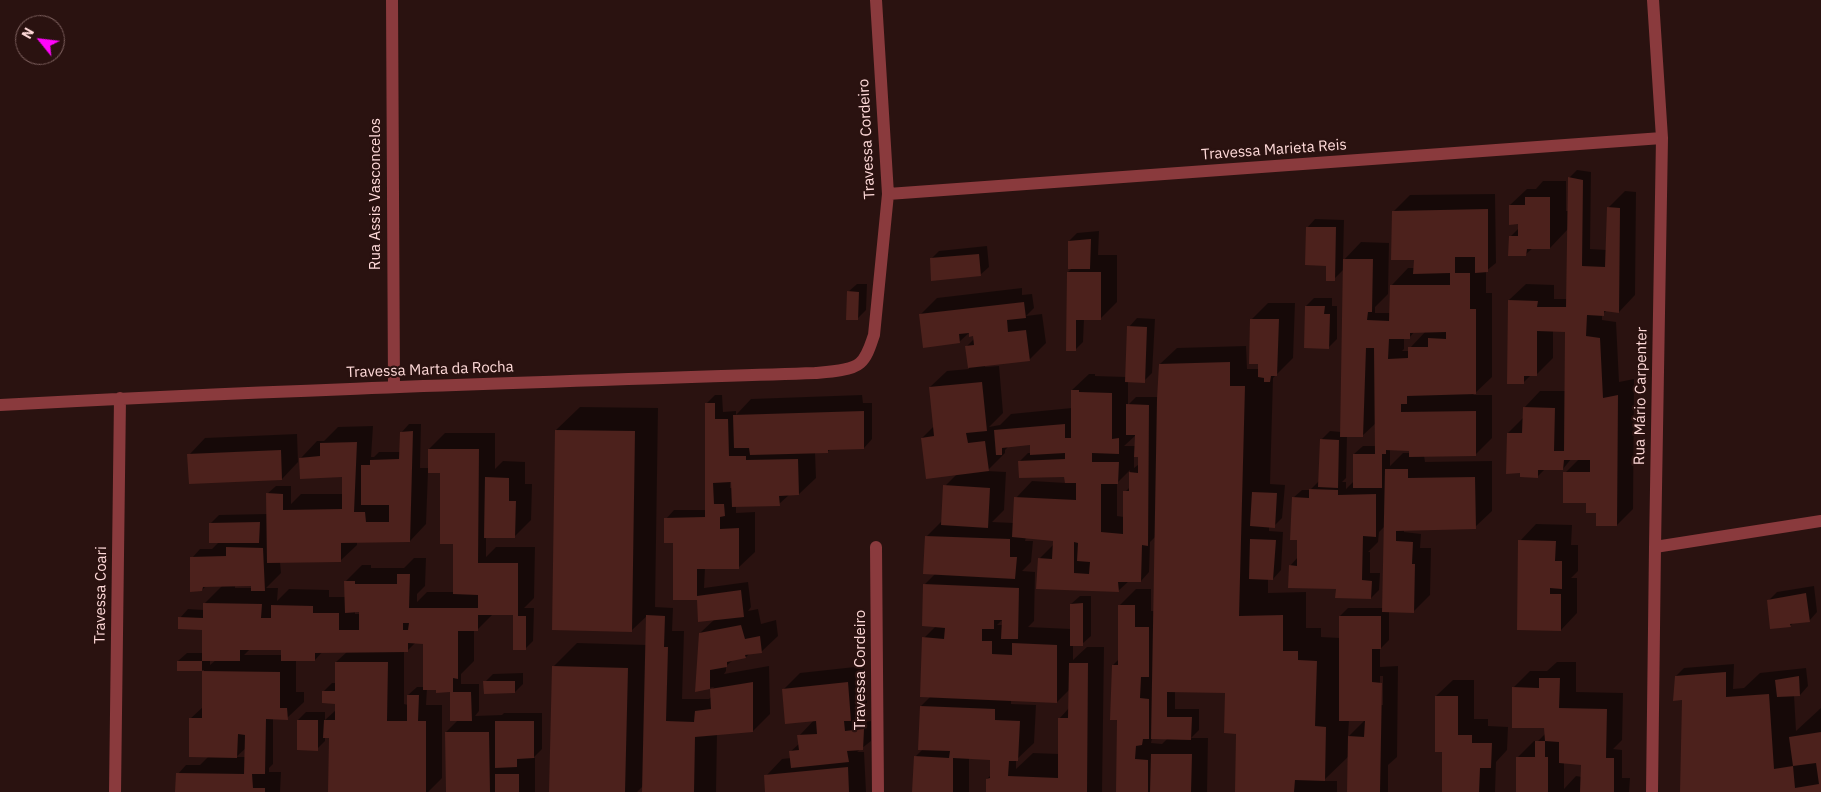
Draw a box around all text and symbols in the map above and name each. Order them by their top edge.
north arrow [15,15,65,65]
text: N [17,24,38,42]
street label: Travessa Cordeiro [855,78,879,200]
street label: Rua Assis Vasconcelos [367,118,385,270]
street label: Travessa Marieta Reis [1201,136,1347,164]
street label: Rua Mário Carpenter [1631,327,1651,465]
street label: Travessa Marta da Rocha [346,358,514,382]
street label: Travessa Coari [91,546,111,644]
street label: Travessa Cordeiro [852,610,870,730]

